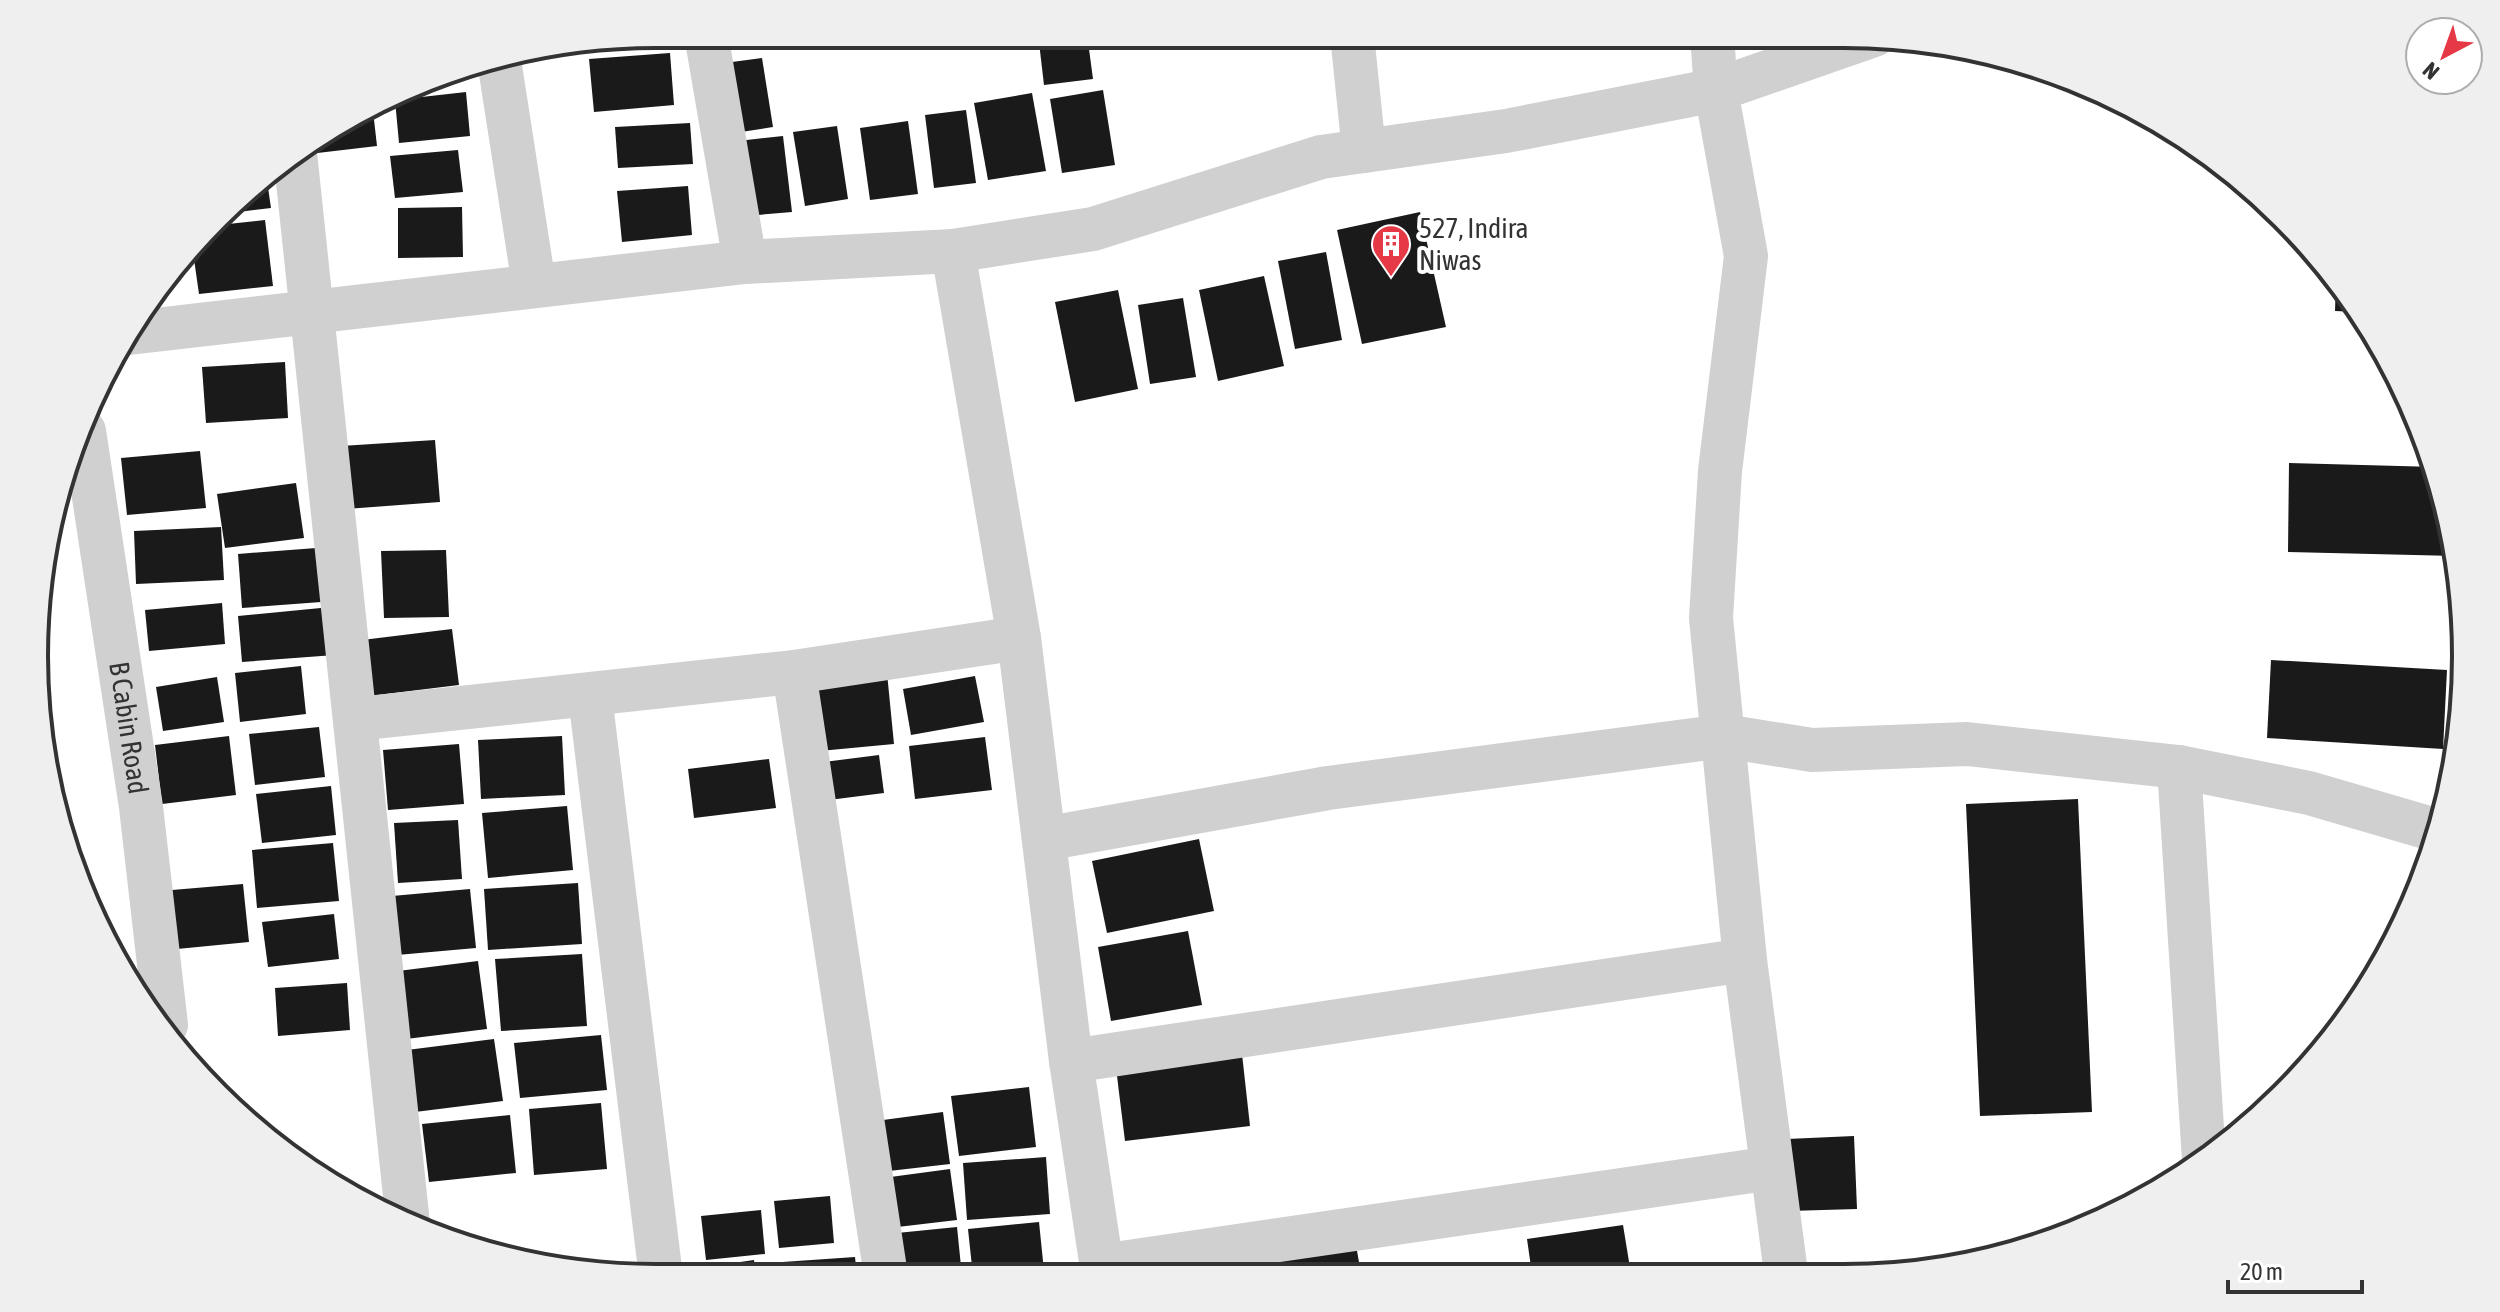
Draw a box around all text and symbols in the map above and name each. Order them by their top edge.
north arrow [2404,16,2484,96]
text: N [2417,57,2444,85]
place label: 527, Indira Niwas [1419,212,1528,276]
building icon: 527, Indira Niwas [1370,223,1412,278]
street label: B Cabin Road [103,659,155,796]
scale bar [2228,1244,2362,1294]
text: 20 m [2240,1258,2283,1285]

